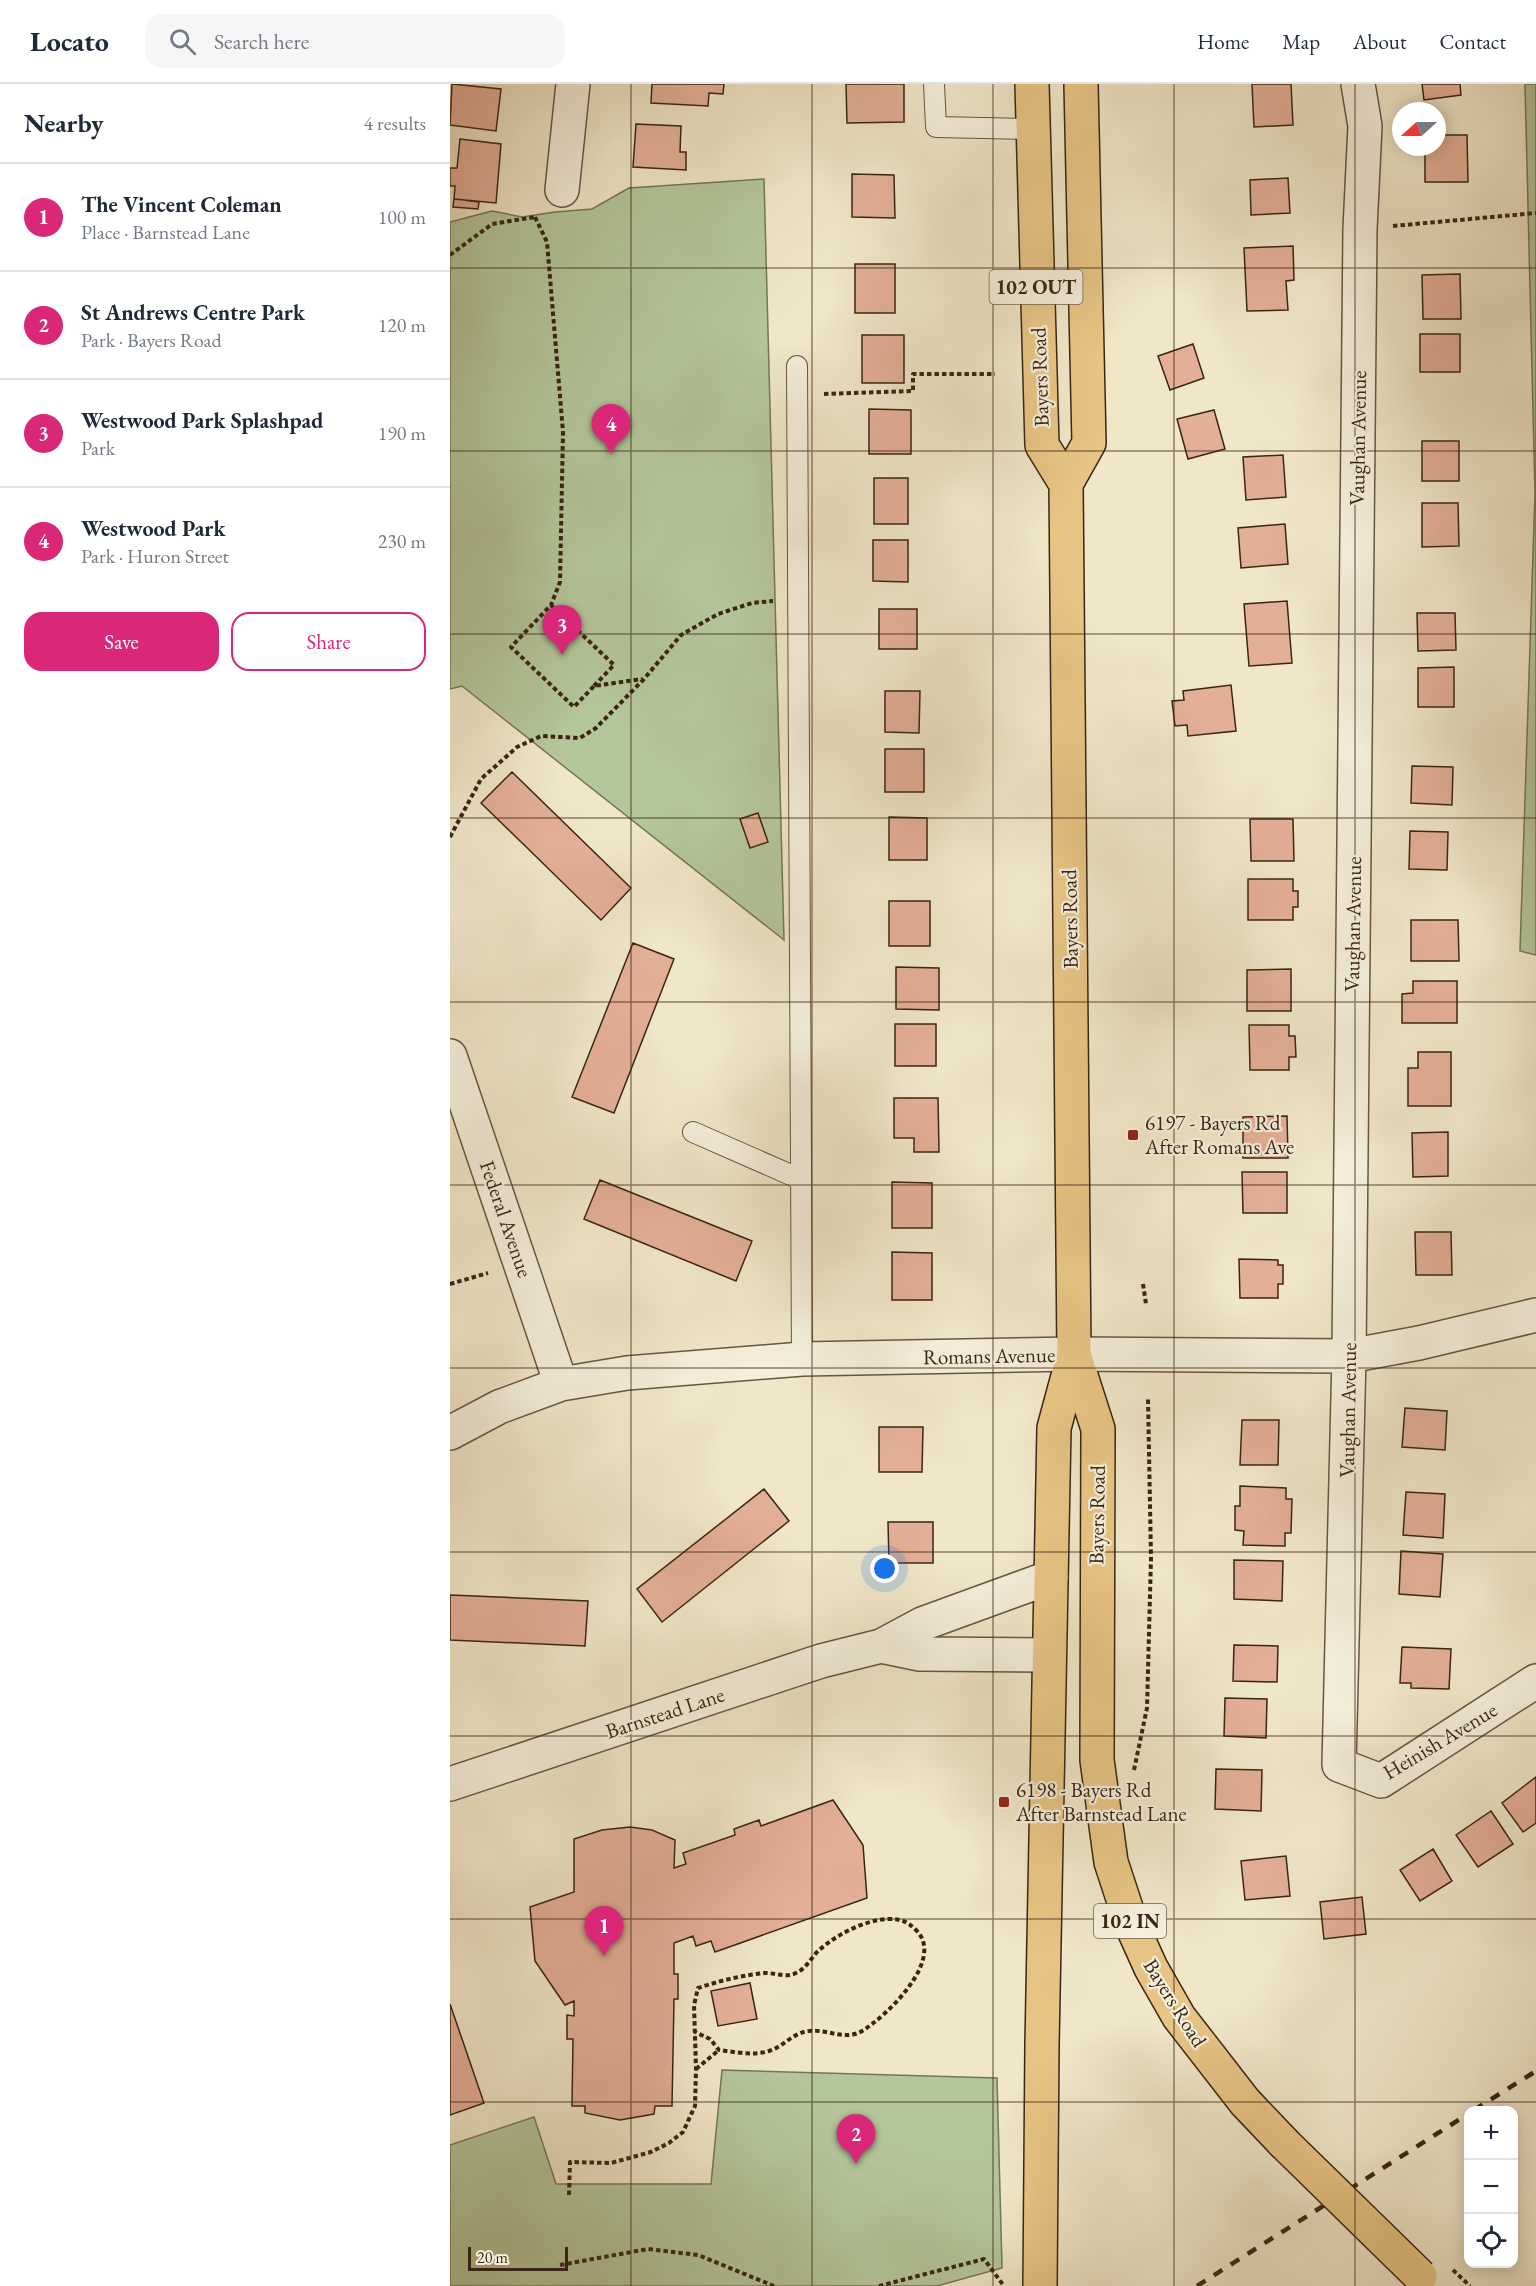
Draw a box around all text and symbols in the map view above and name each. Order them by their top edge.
search box [145,14,565,68]
text: Locato [30,23,109,59]
icon: search [166,25,199,58]
text: Search here [214,27,309,56]
text: Home [1197,28,1249,55]
text: Map [1282,28,1320,55]
text: About [1353,28,1406,55]
text: Contact [1439,28,1506,55]
north arrow [1392,102,1446,156]
text: Nearby [24,106,104,140]
text: 4 results [363,110,426,136]
text: The Vincent Coleman [81,190,282,219]
text: 1 [38,204,49,230]
text: 100 m [378,204,426,230]
text: Place · Barnstead Lane [81,219,250,245]
road number: 102 OUT [990,270,1082,304]
text: St Andrews Centre Park [81,298,305,327]
text: 2 [38,312,49,338]
text: 120 m [378,312,426,338]
text: Park · Bayers Road [81,327,222,353]
street label: Bayers Road [1024,327,1055,427]
street label: Vaughan Avenue [1343,370,1372,506]
pin: 4 [592,404,630,454]
text: Westwood Park Splashpad [81,406,323,435]
text: 3 [38,420,49,446]
text: 190 m [378,420,426,446]
text: Park [81,435,115,461]
text: Westwood Park [81,514,225,543]
text: 4 [38,528,49,554]
text: 230 m [378,528,426,554]
text: Park · Huron Street [81,543,229,569]
pin: 3 [542,606,582,655]
button: Save [24,612,219,671]
button: Share [231,612,426,671]
street label: Vaughan Avenue [1338,856,1367,992]
street label: Bayers Road [1055,869,1084,969]
place label: 6197 - Bayers Rd After Romans Ave [1144,1109,1294,1160]
marker: 6197 - Bayers Rd After Romans Ave [1126,1128,1140,1142]
street label: Federal Avenue [474,1157,539,1281]
street label: Romans Avenue [923,1341,1055,1370]
street label: Vaughan Avenue [1333,1342,1362,1478]
street label: Bayers Road [1082,1465,1111,1565]
your location [870,1554,899,1583]
street label: Barnstead Lane [602,1681,728,1744]
street label: Heinish Avenue [1378,1696,1502,1785]
place label: 6198 - Bayers Rd After Barnstead Lane [1015,1776,1187,1827]
marker: 6198 - Bayers Rd After Barnstead Lane [997,1795,1011,1809]
road number: 102 IN [1094,1904,1166,1938]
pin: 1 [584,1906,624,1956]
street label: Bayers Road [1138,1953,1213,2052]
map controls [1464,2106,1518,2268]
button: + [1464,2106,1518,2160]
pin: 2 [836,2114,876,2164]
button: − [1464,2160,1518,2214]
button: locate [1464,2214,1518,2268]
scale bar [468,2244,568,2272]
text: 20 m [477,2247,508,2268]

